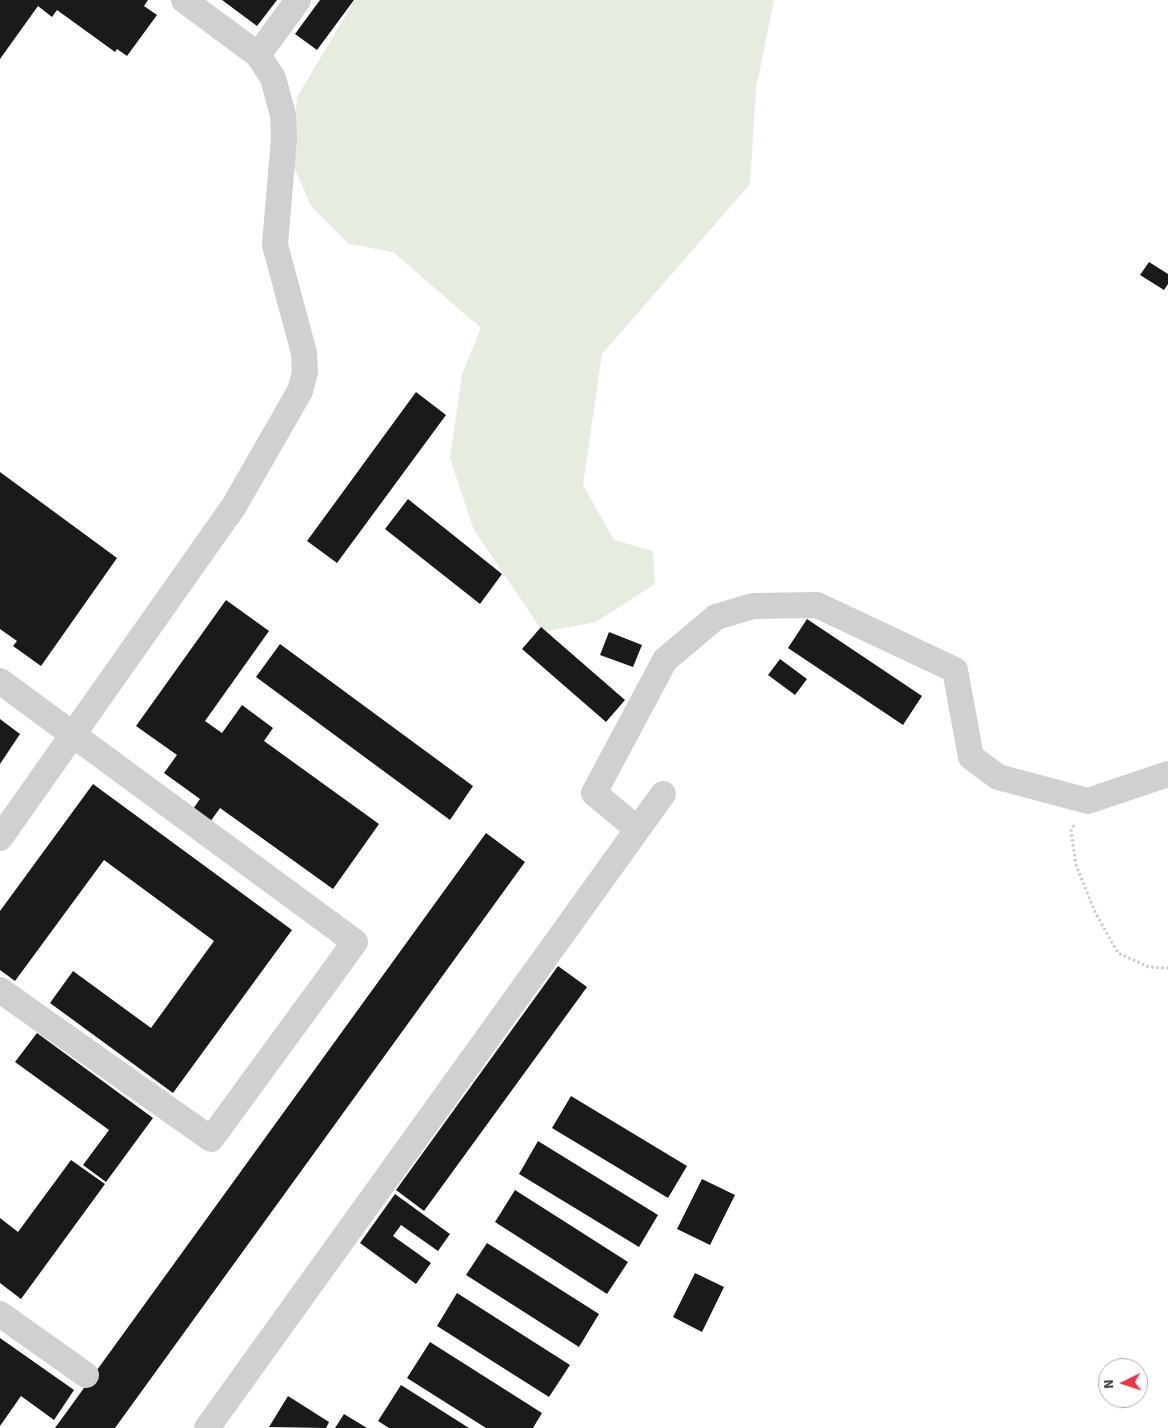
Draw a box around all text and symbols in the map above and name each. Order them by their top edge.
north arrow [1098,1358,1148,1408]
text: N [1099,1379,1119,1389]

